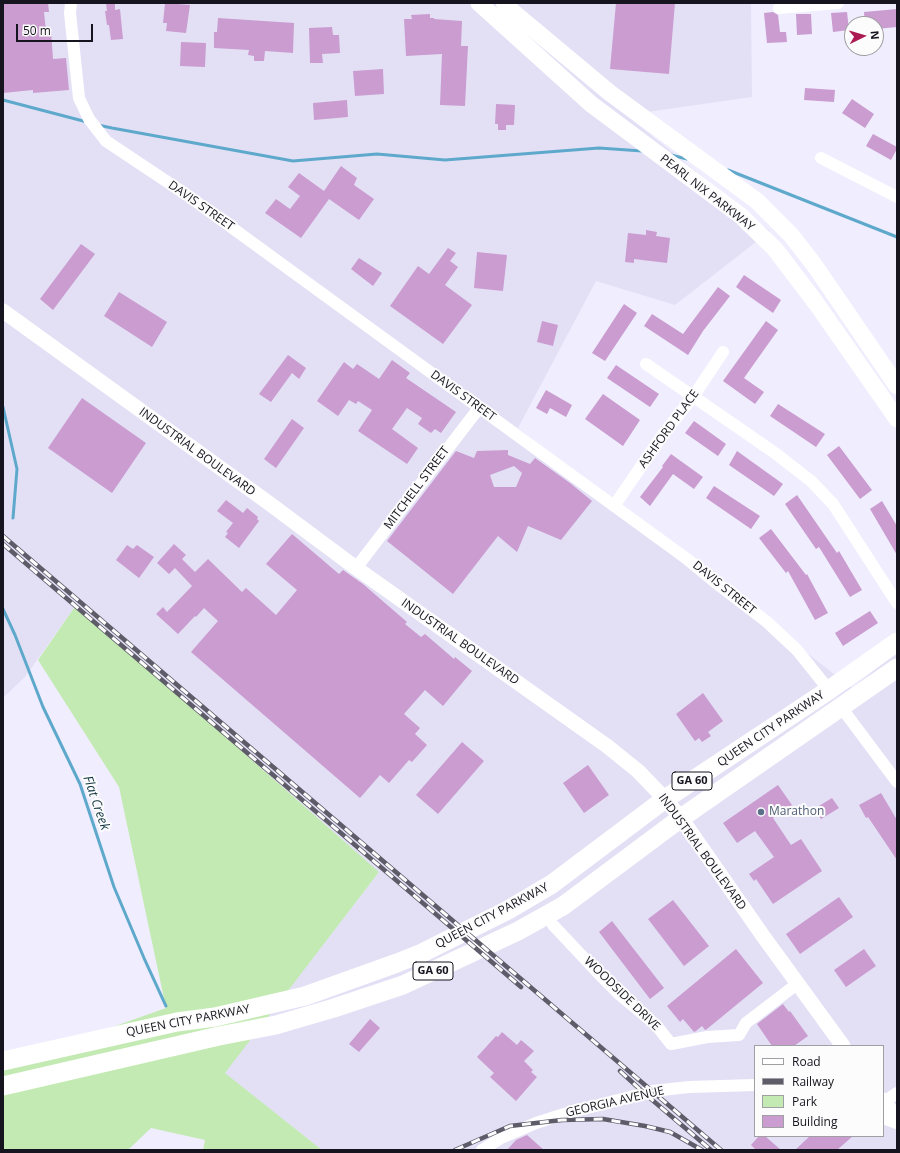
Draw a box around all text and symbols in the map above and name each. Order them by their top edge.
scale bar [18,16,95,42]
north arrow [844,16,884,56]
text: 50 m [23,22,51,39]
text: N [868,30,883,40]
street label: PEARL NIX PARKWAY [657,152,757,234]
street label: DAVIS STREET [165,178,237,234]
street label: DAVIS STREET [428,368,498,424]
street label: ASHFORD PLACE [636,387,702,471]
street label: INDUSTRIAL BOULEVARD [136,405,258,499]
street label: MITCHELL STREET [381,444,453,532]
street label: DAVIS STREET [690,558,758,618]
street label: INDUSTRIAL BOULEVARD [398,596,522,688]
street label: QUEEN CITY PARKWAY [715,688,827,770]
road number: GA 60 [672,772,712,790]
water label: Flat Creek [79,774,113,832]
street label: INDUSTRIAL BOULEVARD [655,791,749,913]
place label: Marathon [769,805,824,819]
marker: Marathon [756,807,766,817]
street label: QUEEN CITY PARKWAY [433,880,551,952]
street label: WOODSIDE DRIVE [581,954,663,1034]
road number: GA 60 [413,962,453,980]
street label: QUEEN CITY PARKWAY [125,1002,251,1040]
legend [754,1045,884,1137]
text: Road [792,1053,821,1070]
text: Railway [792,1073,834,1090]
street label: GEORGIA AVENUE [564,1084,666,1120]
text: Park [792,1093,817,1110]
text: Building [792,1113,837,1130]

